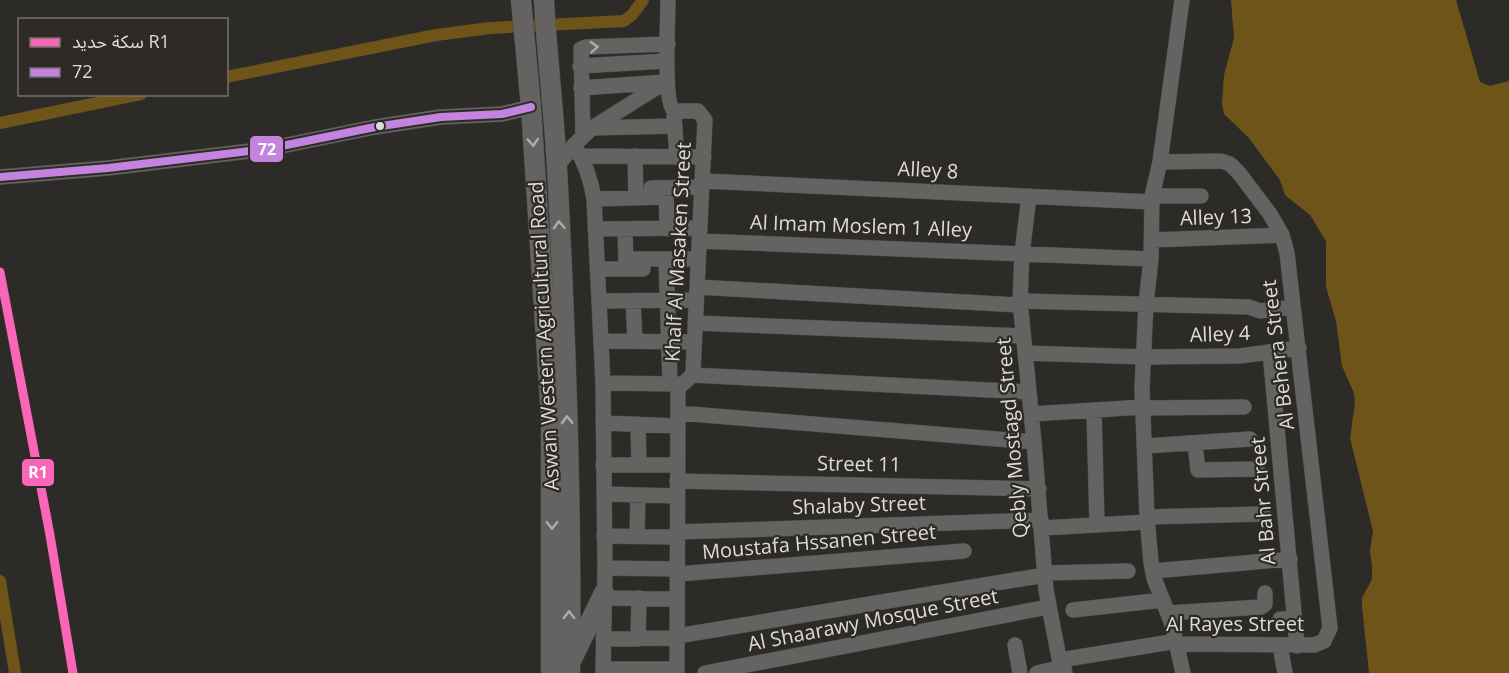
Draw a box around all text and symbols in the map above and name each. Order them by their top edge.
legend [18,18,228,96]
text: سكة حديد R1 [72,29,170,53]
one-way arrow [590,40,599,53]
text: 72 [72,59,93,83]
unlabelled marker [374,120,386,132]
line badge: 72 [249,135,284,163]
one-way arrow [527,137,540,146]
text: 72 [258,138,276,160]
street label: Khalf Al Masaken Street [658,141,697,363]
street label: Alley 8 [897,154,959,185]
street label: Aswan Western Agricultural Road [522,181,565,491]
street label: Alley 13 [1180,202,1252,231]
street label: Al Imam Moslem 1 Alley [750,208,973,243]
one-way arrow [553,220,566,229]
street label: Al Behera Street [1255,279,1300,432]
street label: Alley 4 [1189,319,1251,348]
street label: Qebly Mostagd Street [989,337,1034,539]
one-way arrow [560,415,573,424]
street label: Al Bahr Street [1243,436,1282,566]
street label: Street 11 [817,449,901,478]
line badge: R1 [21,458,55,487]
text: R1 [28,461,48,483]
street label: Shalaby Street [792,489,926,520]
street label: Moustafa Hssanen Street [701,518,937,565]
one-way arrow [546,521,558,530]
street label: Al Shaarawy Mosque Street [745,582,1000,657]
one-way arrow [563,610,575,619]
street label: Al Rayes Street [1166,610,1304,637]

